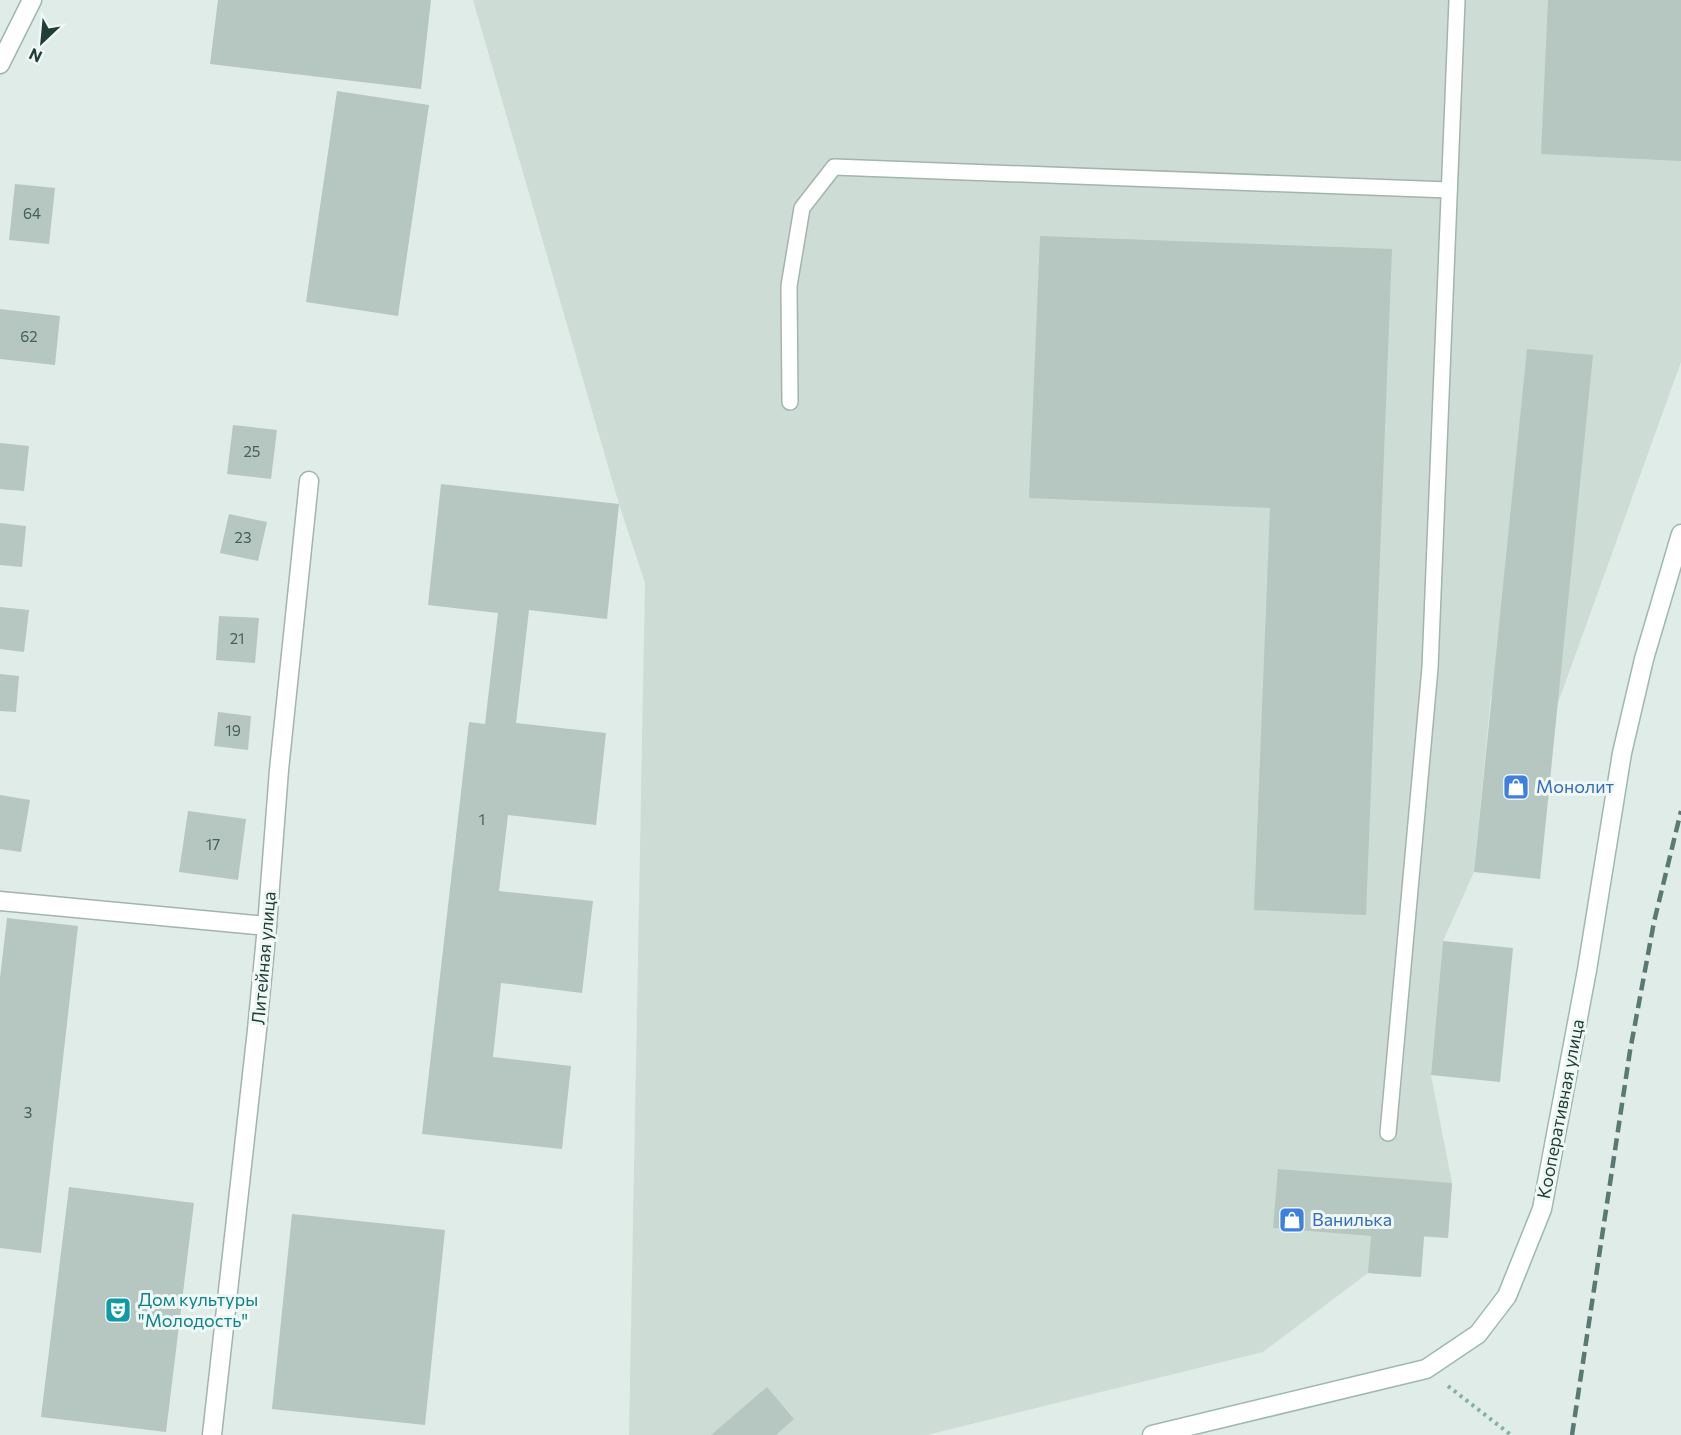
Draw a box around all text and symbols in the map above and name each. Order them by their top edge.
north arrow [12,12,72,72]
text: N [26,45,45,67]
house number: 64 [23,204,41,222]
house number: 62 [20,327,38,345]
house number: 25 [244,442,260,460]
house number: 23 [235,528,251,546]
house number: 21 [230,629,244,647]
house number: 19 [225,721,241,739]
shop icon: Монолит [1501,772,1531,802]
place label: Монолит [1536,775,1615,797]
house number: 1 [479,810,485,828]
house number: 17 [206,835,220,853]
street label: Литейная улица [246,890,280,1025]
street label: Кооперативная улица [1532,1017,1588,1201]
house number: 3 [24,1103,32,1121]
shop icon: Ванилька [1277,1205,1307,1235]
place label: Ванилька [1312,1208,1392,1230]
place label: Дом культуры "Молодость" [138,1288,258,1331]
theatre icon: Дом культуры "Молодость" [103,1295,133,1325]

